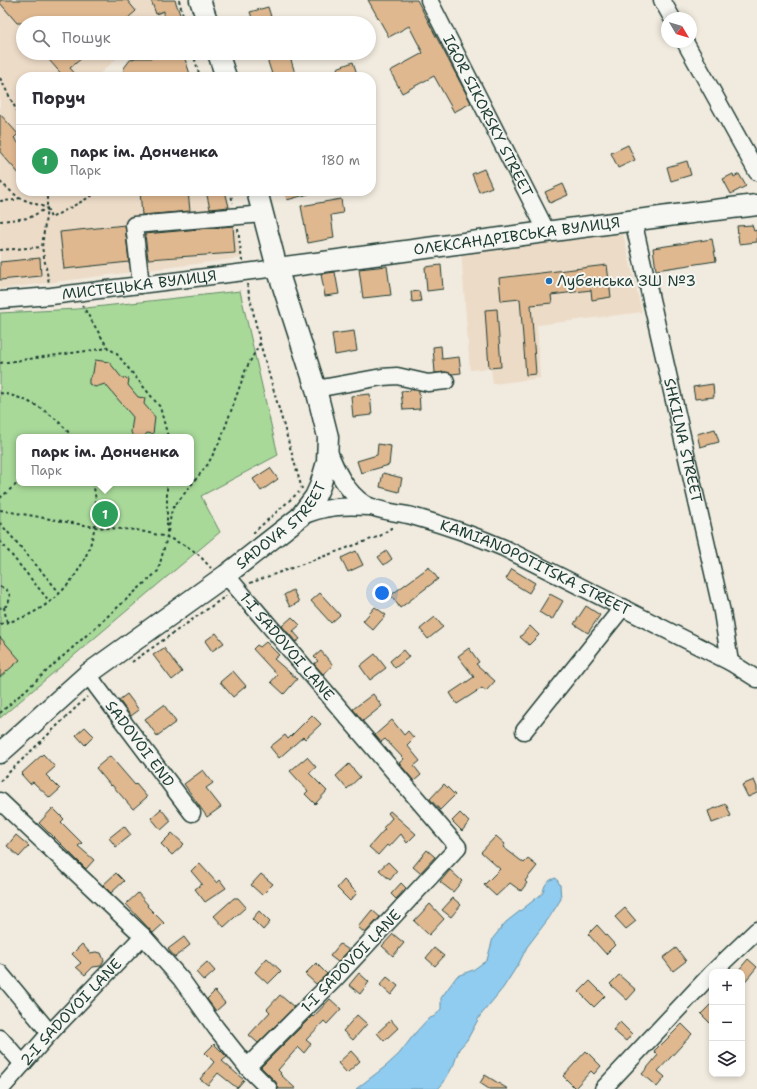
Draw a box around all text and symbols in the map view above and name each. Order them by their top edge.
north arrow [661,12,697,48]
search box [16,16,376,60]
icon: search [30,27,52,49]
text: Пошук [62,28,111,48]
street label: IGOR SIKORSKY STREET [438,31,538,200]
text: Поруч [32,87,85,109]
text: парк ім. Донченка [70,142,218,162]
text: 1 [42,152,48,169]
text: 180 m [321,152,360,169]
text: Парк [70,162,101,179]
street label: ОЛЕКСАНДРІВСЬКА ВУЛИЦЯ [412,212,621,260]
street label: МИСТЕЦЬКА ВУЛИЦЯ [61,266,218,305]
place label: Лубенська ЗШ №3 [557,271,696,291]
marker: Лубенська ЗШ №3 [544,276,554,286]
street label: SHKILNA STREET [659,376,707,505]
popup [16,434,194,486]
text: парк ім. Донченка [31,442,179,462]
text: Парк [31,462,62,479]
street label: SADOVA STREET [232,479,331,574]
pin: 1 [92,499,118,529]
street label: KAMIANOPOTITSKA STREET [438,515,634,620]
your location [372,583,392,603]
street label: 1-I SADOVOI LANE [235,588,339,705]
street label: SADOVOI END [101,697,179,791]
street label: 1-I SADOVOI LANE [297,905,405,1017]
street label: 2-I SADOVOI LANE [16,954,126,1070]
map controls [709,969,745,1077]
button: + [709,969,745,1005]
button: − [709,1005,745,1041]
button: layers [709,1041,745,1077]

